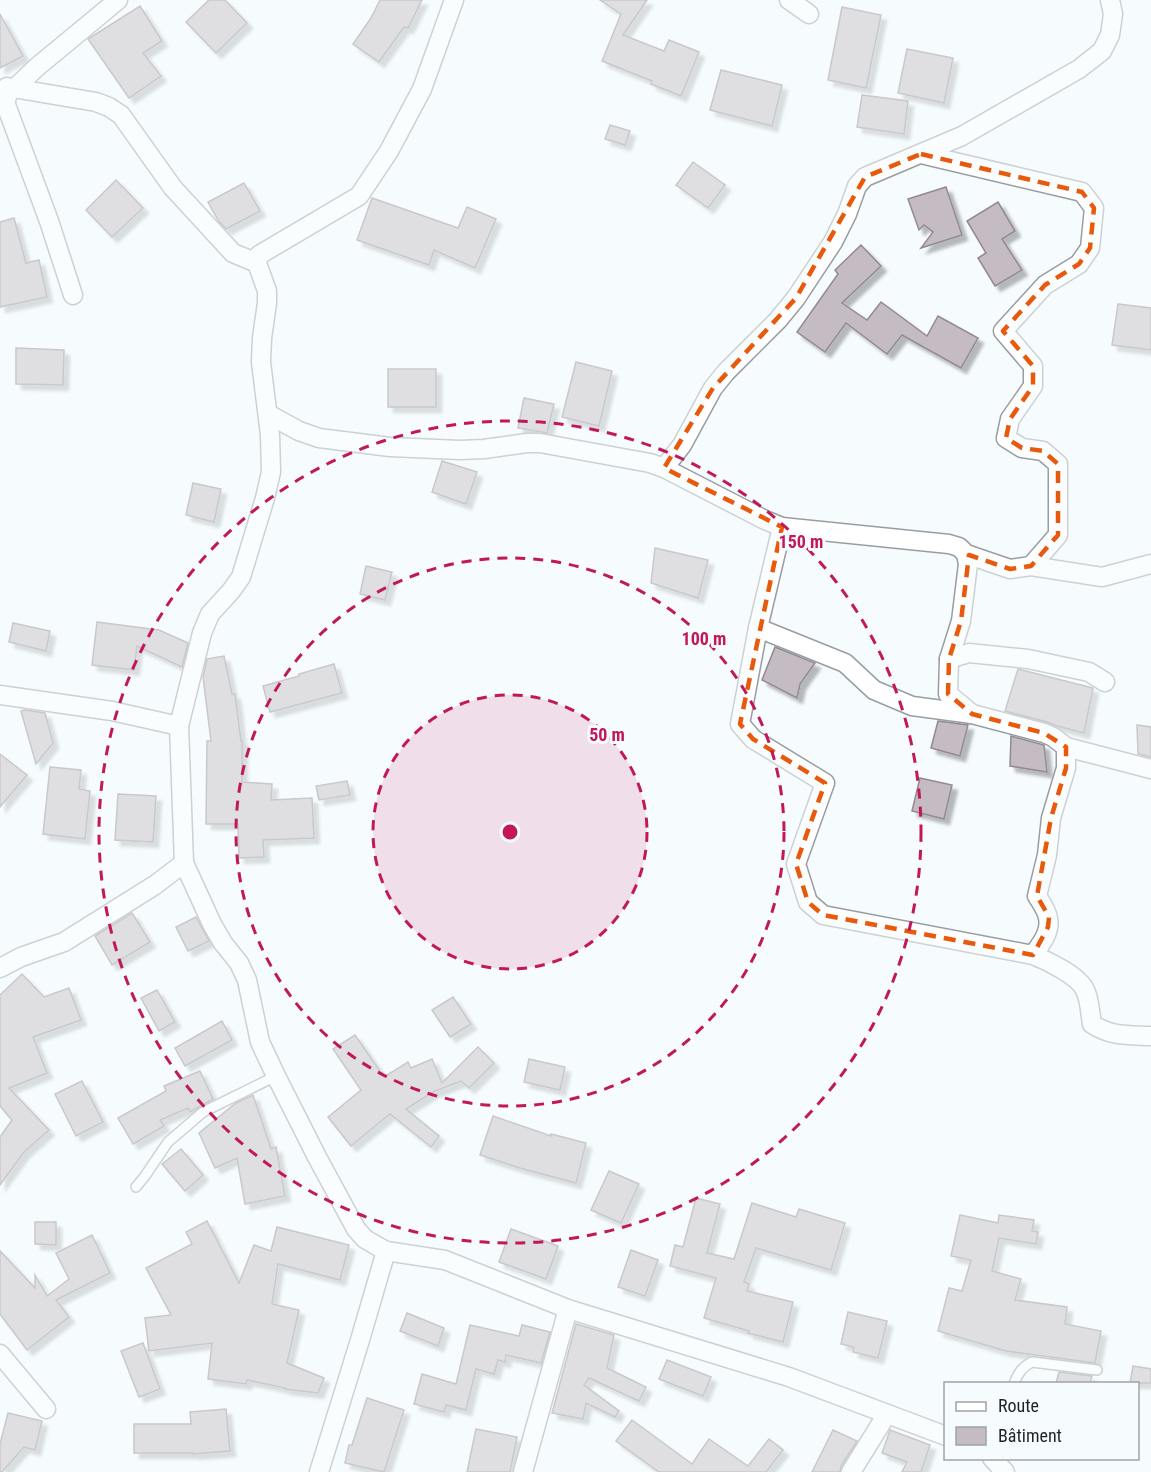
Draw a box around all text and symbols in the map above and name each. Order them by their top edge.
text: 150 m [779,531,823,552]
text: 100 m [682,628,726,649]
text: 50 m [589,724,625,745]
centre of rings [500,822,520,842]
legend [944,1382,1139,1460]
text: Route [998,1395,1039,1416]
text: Bâtiment [998,1425,1062,1446]

